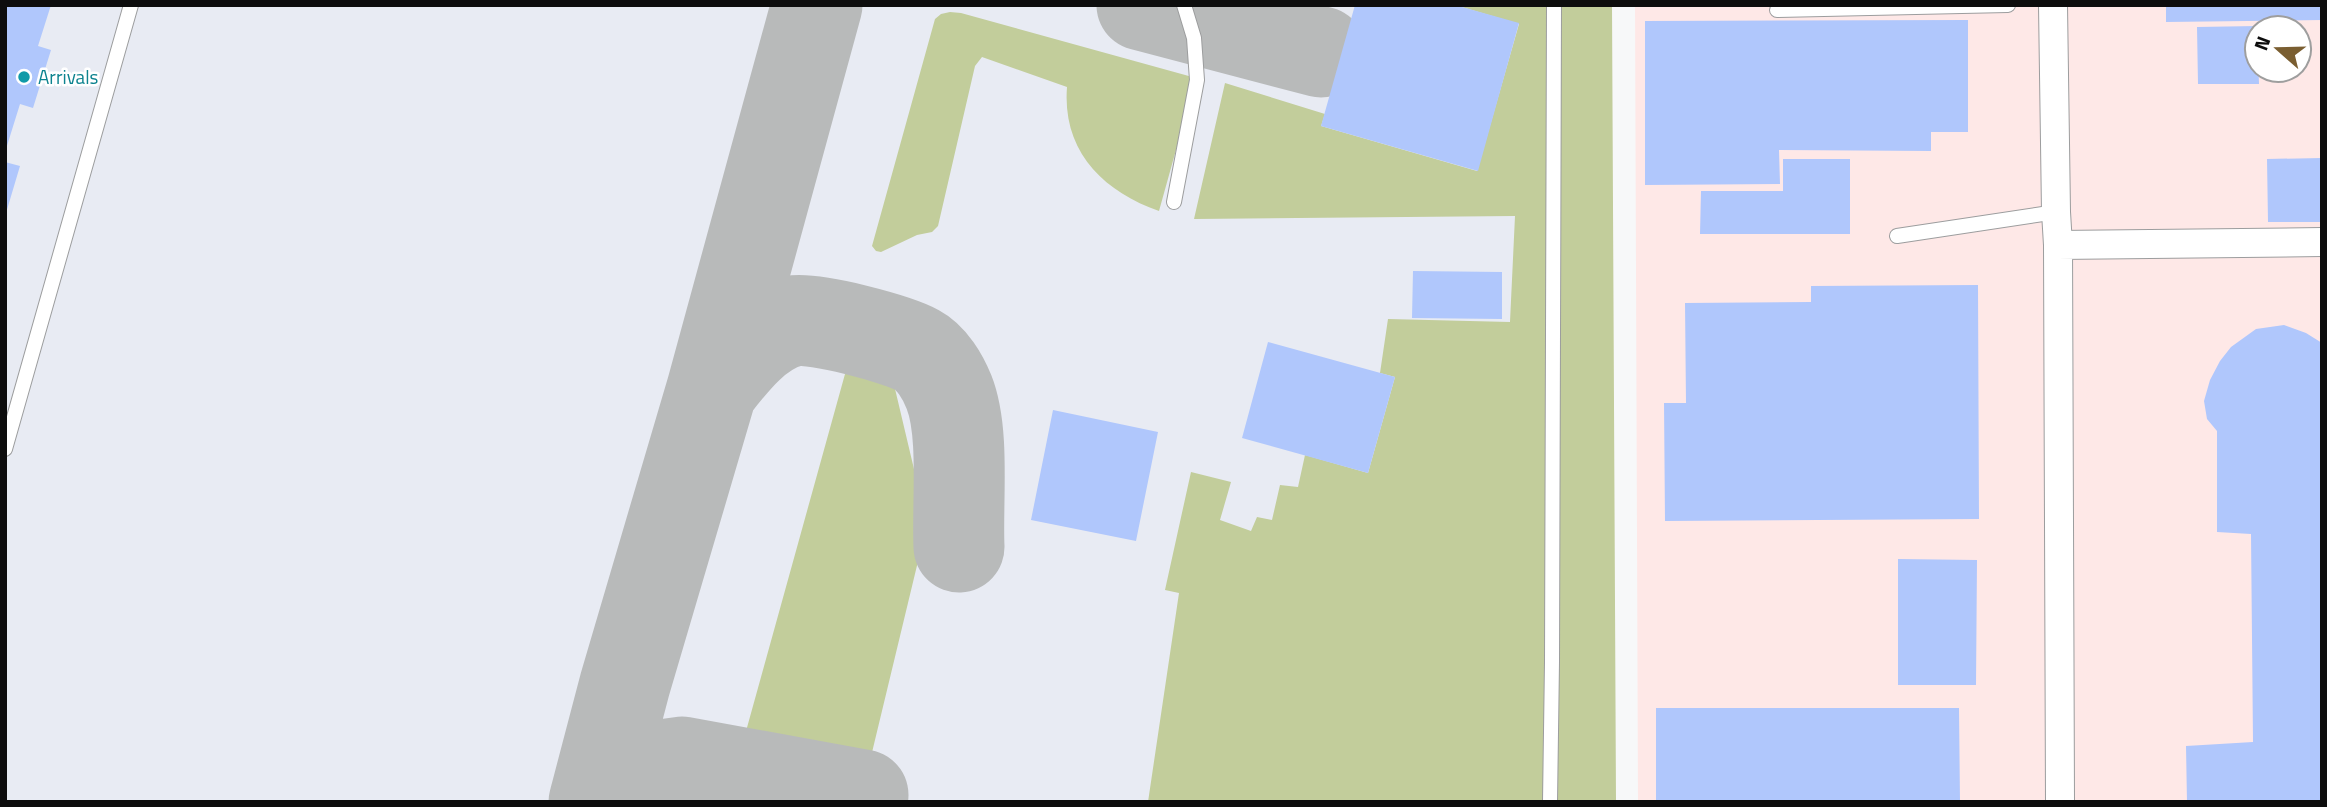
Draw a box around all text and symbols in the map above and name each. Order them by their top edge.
north arrow [2243,14,2313,84]
text: N [2246,32,2277,54]
place label: Arrivals [38,62,99,91]
marker: Arrivals [16,69,32,85]

